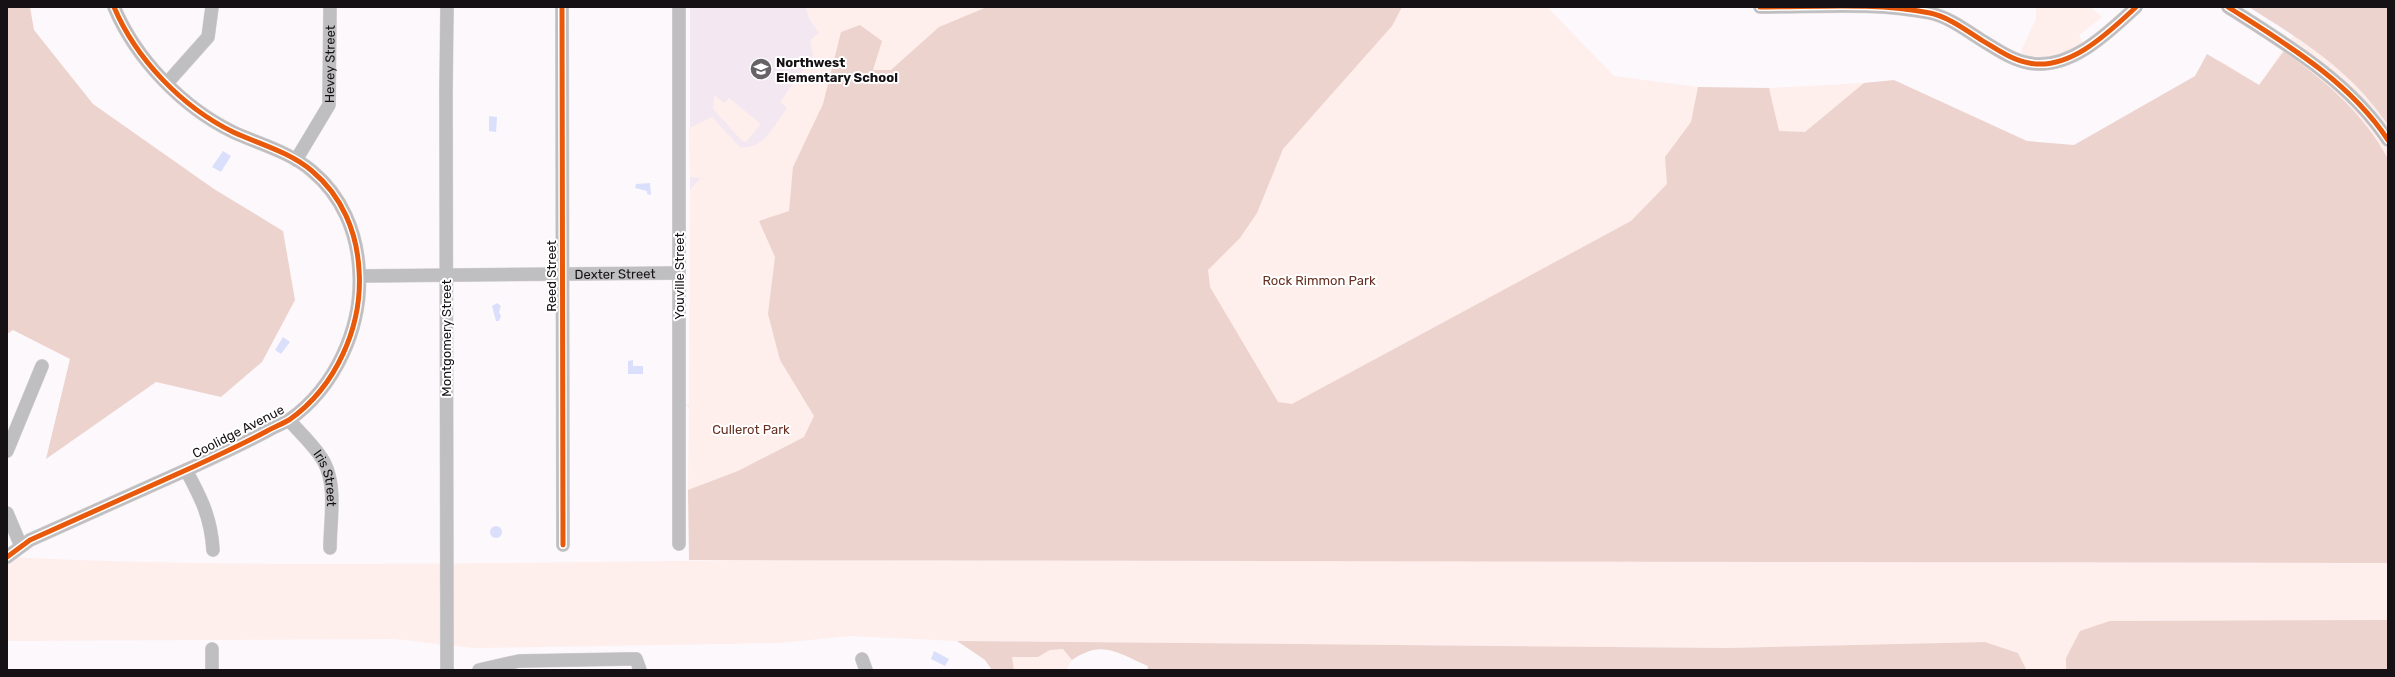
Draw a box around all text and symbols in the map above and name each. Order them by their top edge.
street label: Hevey Street [322,25,338,103]
place label: Northwest Elementary School [776,55,898,85]
school or university icon: Northwest Elementary School [748,56,774,82]
street label: Youville Street [672,232,687,320]
street label: Reed Street [544,240,559,312]
street label: Dexter Street [574,266,656,282]
park label: Rock Rimmon Park [1262,273,1376,288]
street label: Montgomery Street [439,279,455,397]
street label: Coolidge Avenue [190,402,287,462]
park label: Cullerot Park [712,422,790,437]
street label: Iris Street [310,447,339,507]

